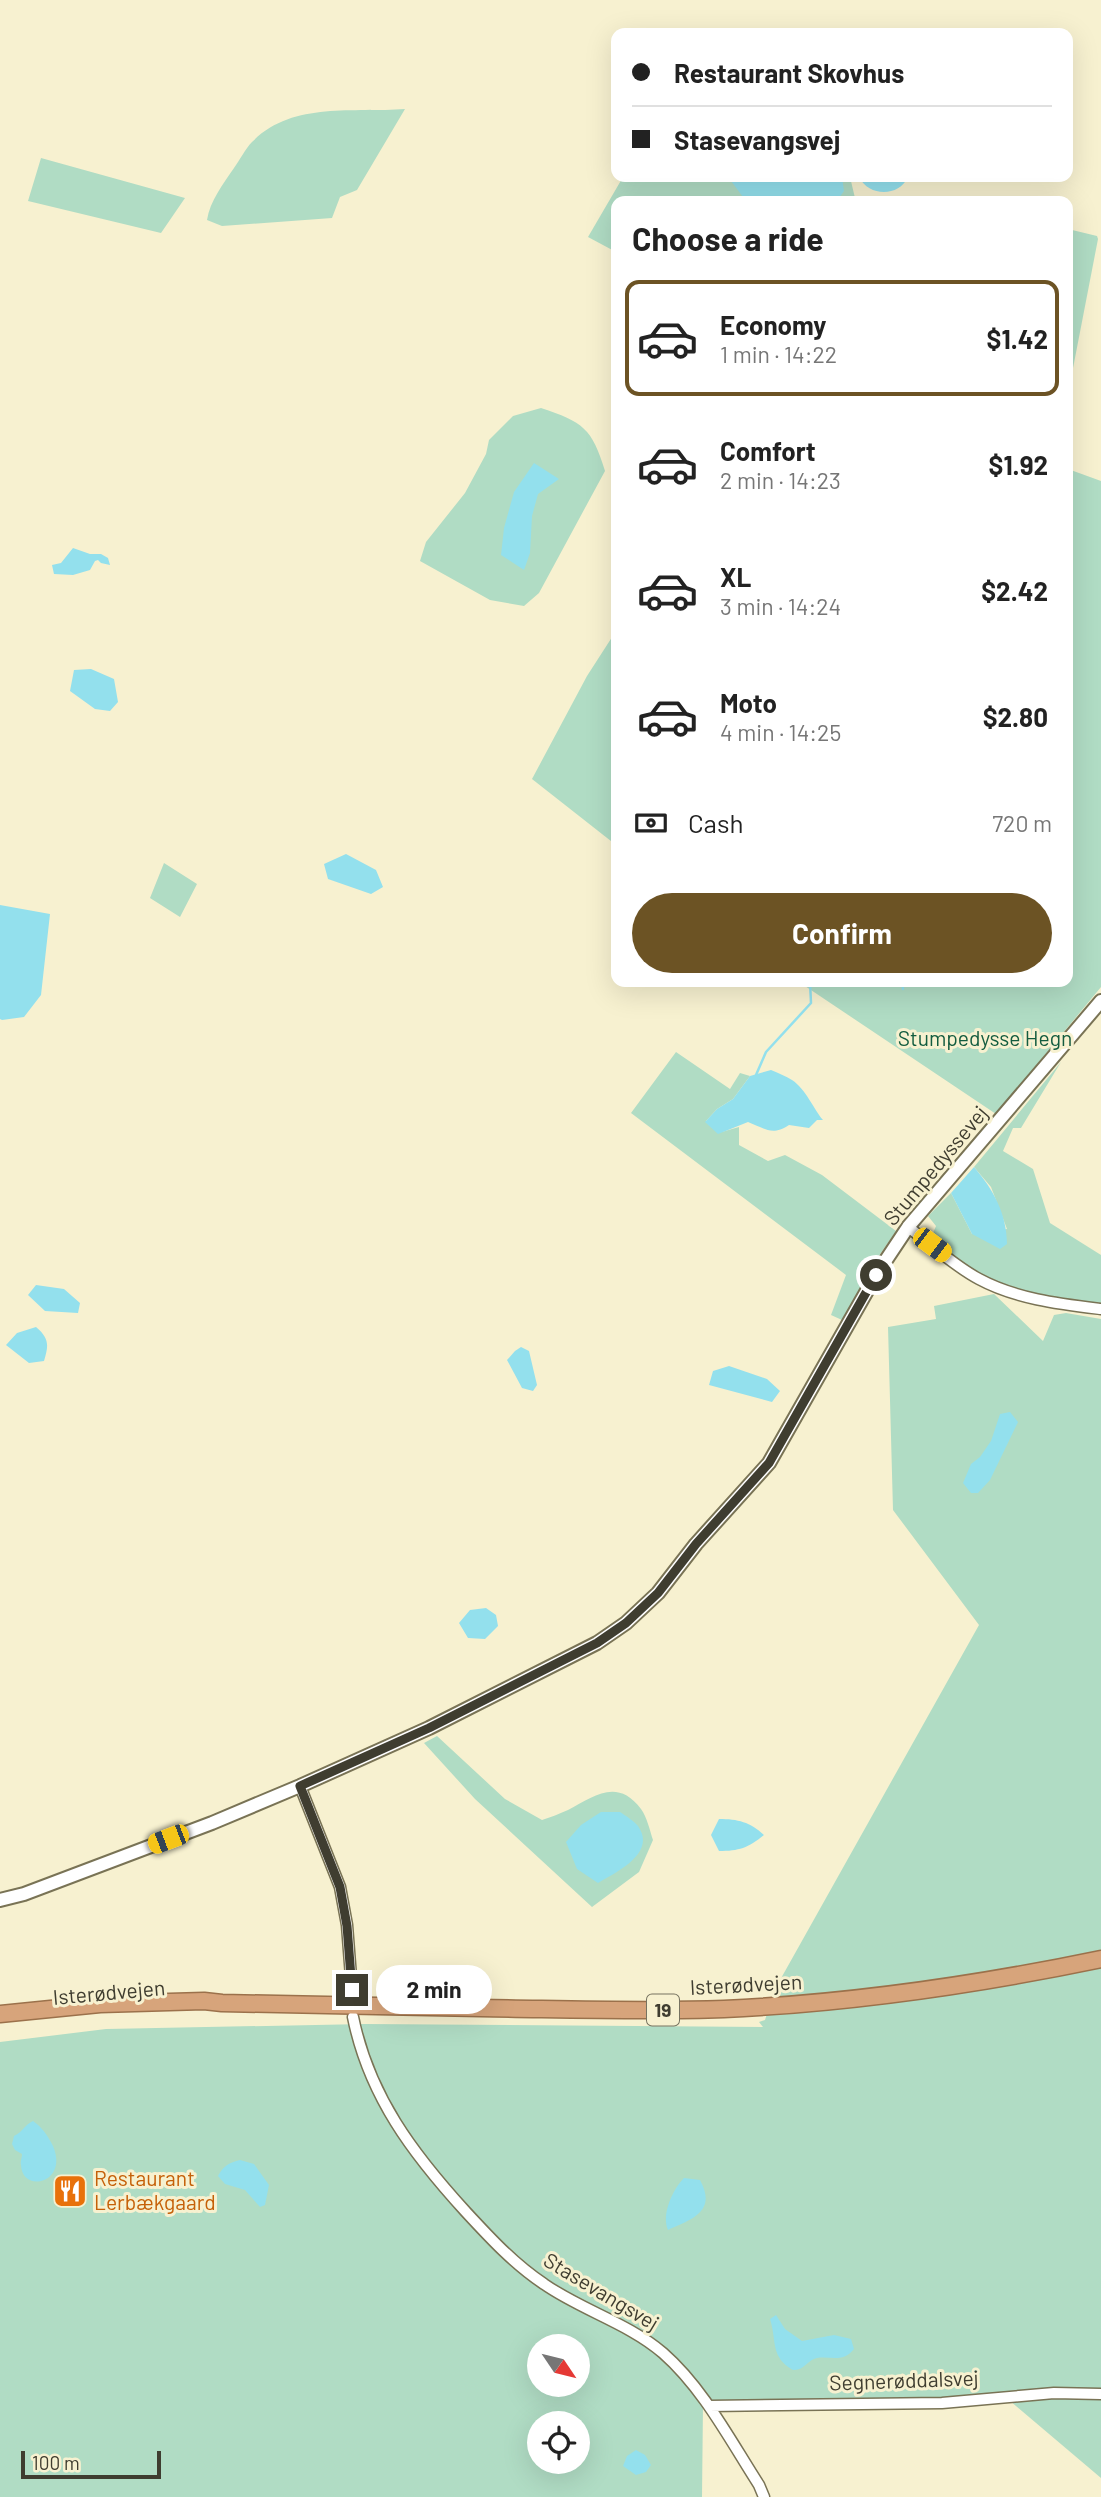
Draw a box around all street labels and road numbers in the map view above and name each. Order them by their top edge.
street label: Stumpedyssevej [878,1100,992,1230]
street label: Isterødvejen [689,1968,803,1999]
street label: Isterødvejen [52,1974,166,2009]
road number: 19 [647,1994,679,2026]
street label: Stasevangsvej [540,2247,664,2335]
street label: Segnerøddalsvej [829,2364,979,2395]

